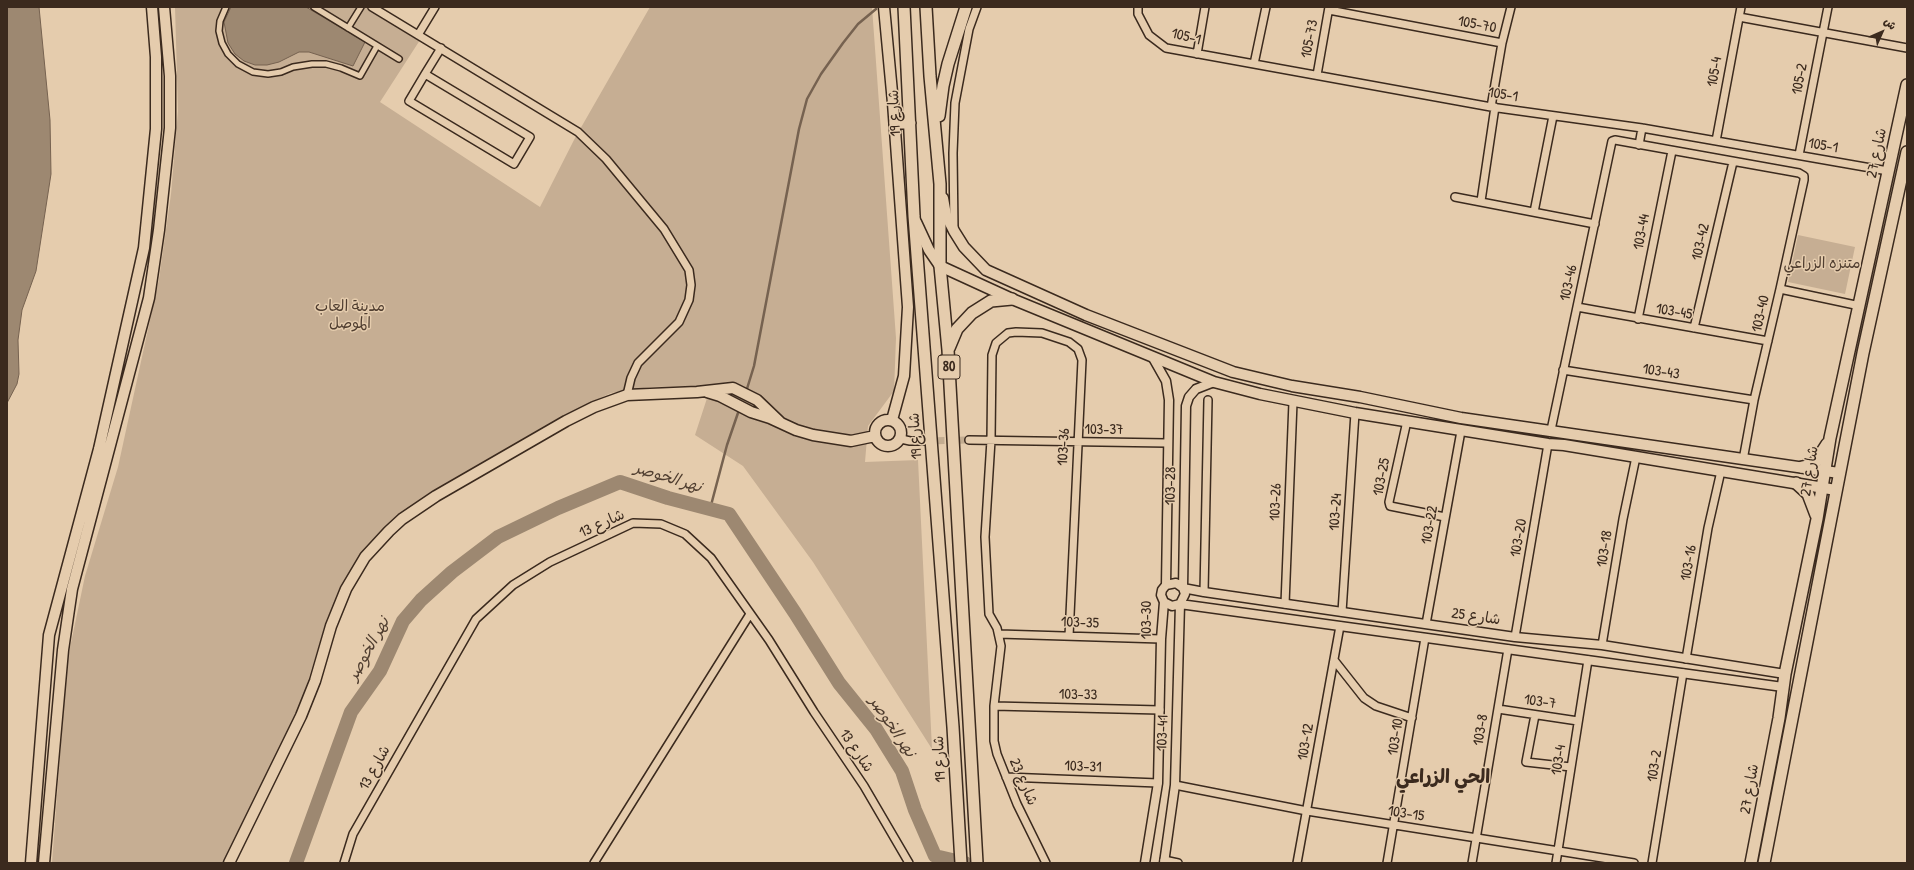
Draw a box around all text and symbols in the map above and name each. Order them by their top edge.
street label: 105-70 [1456,12,1498,38]
north arrow [1862,12,1902,52]
text: ش [1881,14,1900,33]
street label: 105-73 [1297,18,1323,60]
street label: 105-1 [1169,25,1203,49]
street label: 105-4 [1704,56,1726,88]
street label: 105-2 [1788,62,1812,96]
street label: 105-1 [1487,84,1519,106]
street label: شارع 19 [885,89,905,137]
street label: شارع 27 [1863,127,1891,179]
street label: 105-1 [1807,135,1839,157]
street label: 103-44 [1630,213,1654,251]
street label: 103-42 [1688,222,1714,262]
park label: متنزه الزراعي [1783,255,1861,273]
street label: 103-46 [1556,263,1582,303]
street label: 103-40 [1748,294,1774,334]
park label: مدينة العاب الموصل [315,298,385,333]
street label: 103-45 [1654,300,1694,324]
road number: 80 [938,355,960,379]
street label: 103-43 [1641,360,1681,384]
street label: شارع 19 [905,412,927,460]
street label: 103-37 [1084,421,1124,439]
street label: 103-36 [1054,428,1074,466]
street label: شارع 27 [1797,445,1823,497]
street label: 103-25 [1370,456,1394,498]
water label: نهر الخوصر [632,459,704,497]
street label: 103-28 [1162,467,1180,505]
street label: 103-26 [1266,483,1286,521]
street label: 103-24 [1326,493,1346,531]
street label: 103-22 [1418,504,1442,546]
street label: شارع 13 [576,506,628,542]
street label: 103-20 [1507,517,1531,559]
street label: 103-18 [1593,529,1617,569]
street label: 103-16 [1677,544,1701,582]
street label: 103-30 [1138,601,1156,639]
street label: شارع 25 [1450,605,1502,629]
street label: 103-35 [1061,613,1099,633]
water label: نهر الخوصر [344,614,394,684]
street label: 103-33 [1059,686,1097,704]
street label: 103-7 [1523,691,1557,713]
water label: نهر الخوصر [865,693,919,761]
street label: 103-8 [1470,713,1492,747]
street label: 103-41 [1153,715,1173,751]
street label: 103-10 [1384,717,1408,757]
street label: 103-12 [1294,722,1318,762]
street label: شارع 13 [835,726,877,776]
street label: شارع 19 [930,735,950,783]
street label: شارع 13 [355,743,395,793]
street label: 103-4 [1548,743,1570,777]
street label: 103-2 [1644,749,1666,783]
street label: شارع 23 [1005,756,1041,808]
street label: 103-31 [1064,757,1102,777]
street label: شارع 27 [1737,763,1763,815]
district label: الحي الزراعي [1396,767,1490,789]
street label: 103-15 [1386,802,1426,826]

